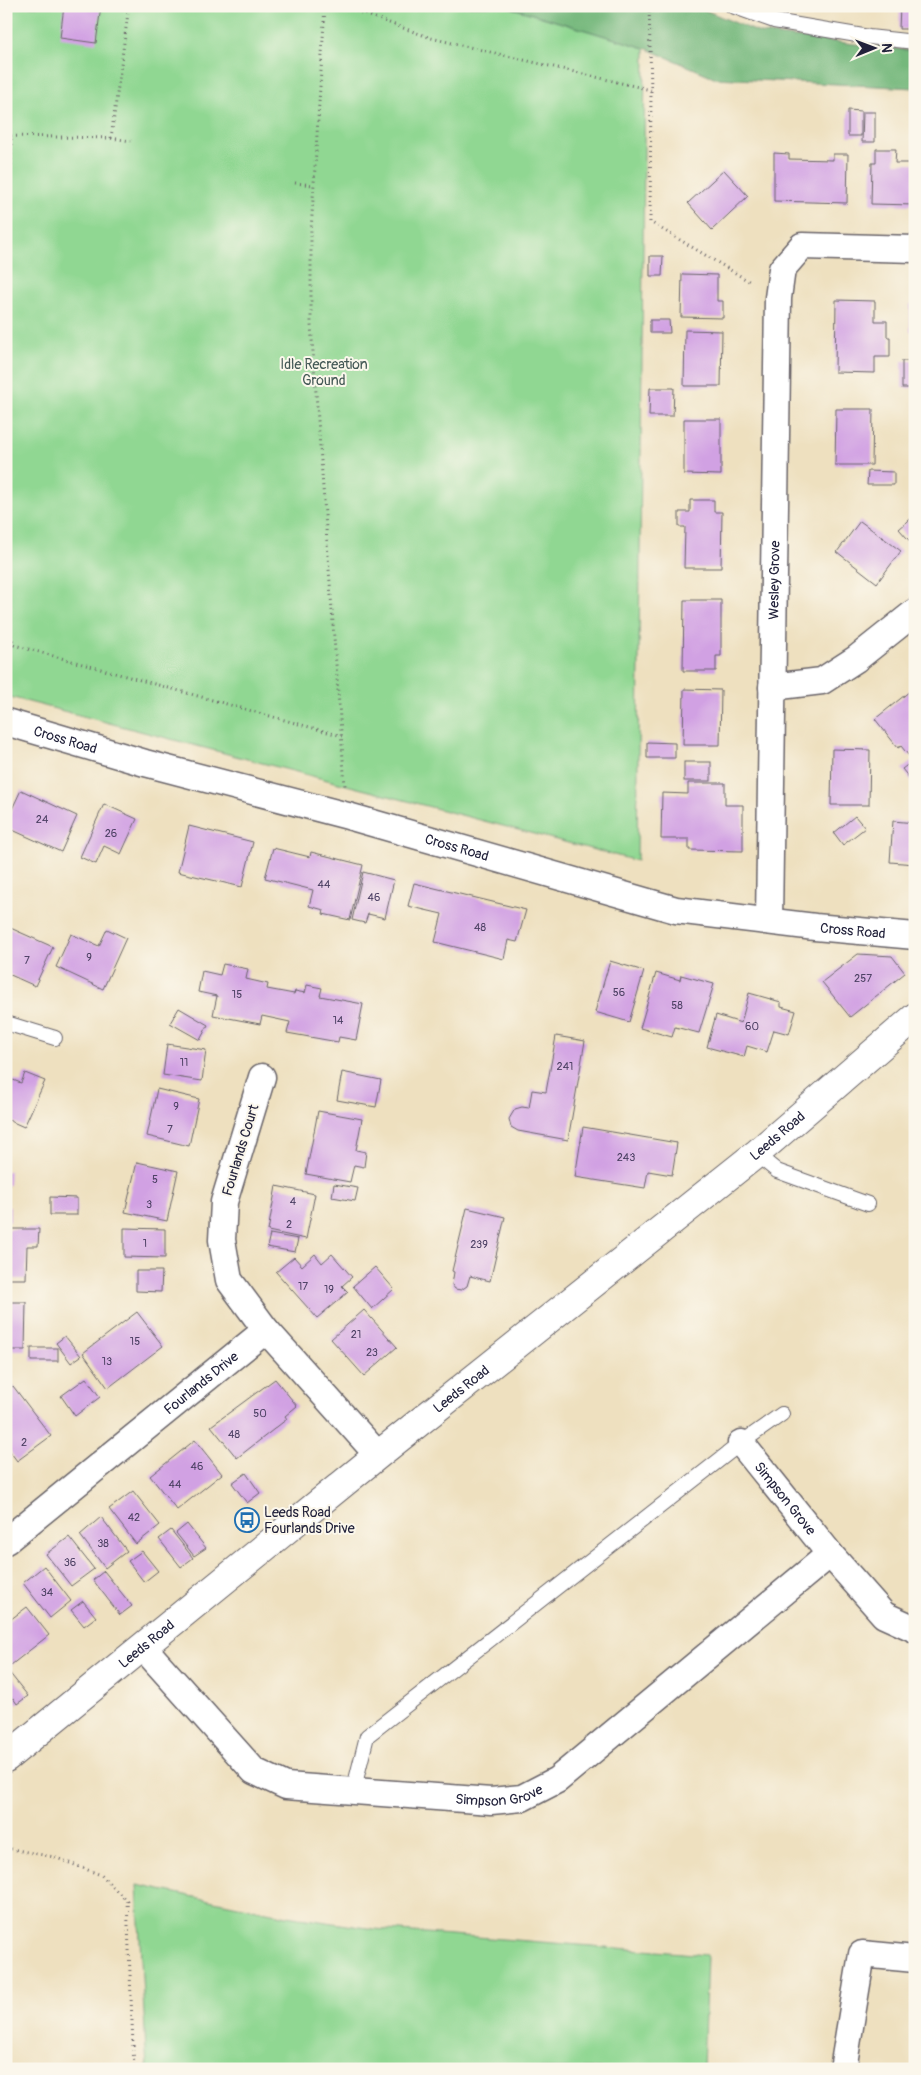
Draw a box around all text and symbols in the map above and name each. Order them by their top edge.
north arrow [848,22,898,72]
text: N [878,43,895,53]
park label: Idle Recreation Ground [280,356,368,389]
street label: Wesley Grove [765,540,783,620]
street label: Cross Road [32,723,99,757]
house number: 24 [36,813,49,826]
house number: 26 [105,827,117,840]
street label: Cross Road [423,830,491,865]
house number: 44 [318,878,331,891]
house number: 46 [368,891,380,904]
street label: Cross Road [819,920,886,942]
house number: 48 [474,921,486,934]
house number: 9 [86,951,92,964]
house number: 7 [24,954,30,967]
house number: 257 [854,972,872,985]
house number: 56 [613,986,625,999]
house number: 15 [232,988,242,1001]
house number: 58 [671,999,683,1012]
house number: 14 [333,1014,344,1027]
house number: 60 [745,1020,759,1033]
house number: 11 [180,1056,188,1069]
house number: 241 [557,1060,573,1073]
house number: 9 [173,1100,179,1113]
street label: Fourlands Court [219,1102,263,1198]
street label: Leeds Road [747,1108,809,1164]
house number: 7 [167,1123,173,1136]
house number: 243 [617,1151,635,1164]
house number: 5 [152,1173,158,1186]
house number: 4 [290,1195,297,1208]
house number: 3 [146,1198,152,1211]
house number: 2 [286,1218,292,1231]
house number: 1 [143,1237,147,1250]
house number: 239 [470,1238,488,1251]
house number: 17 [298,1280,308,1293]
house number: 19 [324,1283,334,1296]
house number: 21 [351,1328,361,1341]
house number: 15 [130,1335,140,1348]
house number: 23 [366,1346,378,1359]
street label: Fourlands Drive [161,1348,242,1418]
house number: 13 [102,1355,112,1368]
street label: Leeds Road [430,1362,493,1417]
house number: 50 [253,1407,267,1420]
house number: 48 [228,1428,240,1441]
house number: 2 [21,1436,27,1449]
street label: Simpson Grove [751,1459,819,1539]
house number: 46 [191,1460,203,1473]
house number: 44 [169,1478,182,1491]
place label: Leeds Road Fourlands Drive [264,1504,355,1537]
bus stop icon: Leeds Road Fourlands Drive [234,1507,260,1533]
house number: 42 [128,1511,140,1524]
house number: 38 [97,1537,109,1550]
house number: 36 [64,1556,76,1569]
house number: 34 [41,1586,54,1599]
street label: Leeds Road [115,1616,178,1672]
street label: Simpson Grove [455,1781,546,1810]

